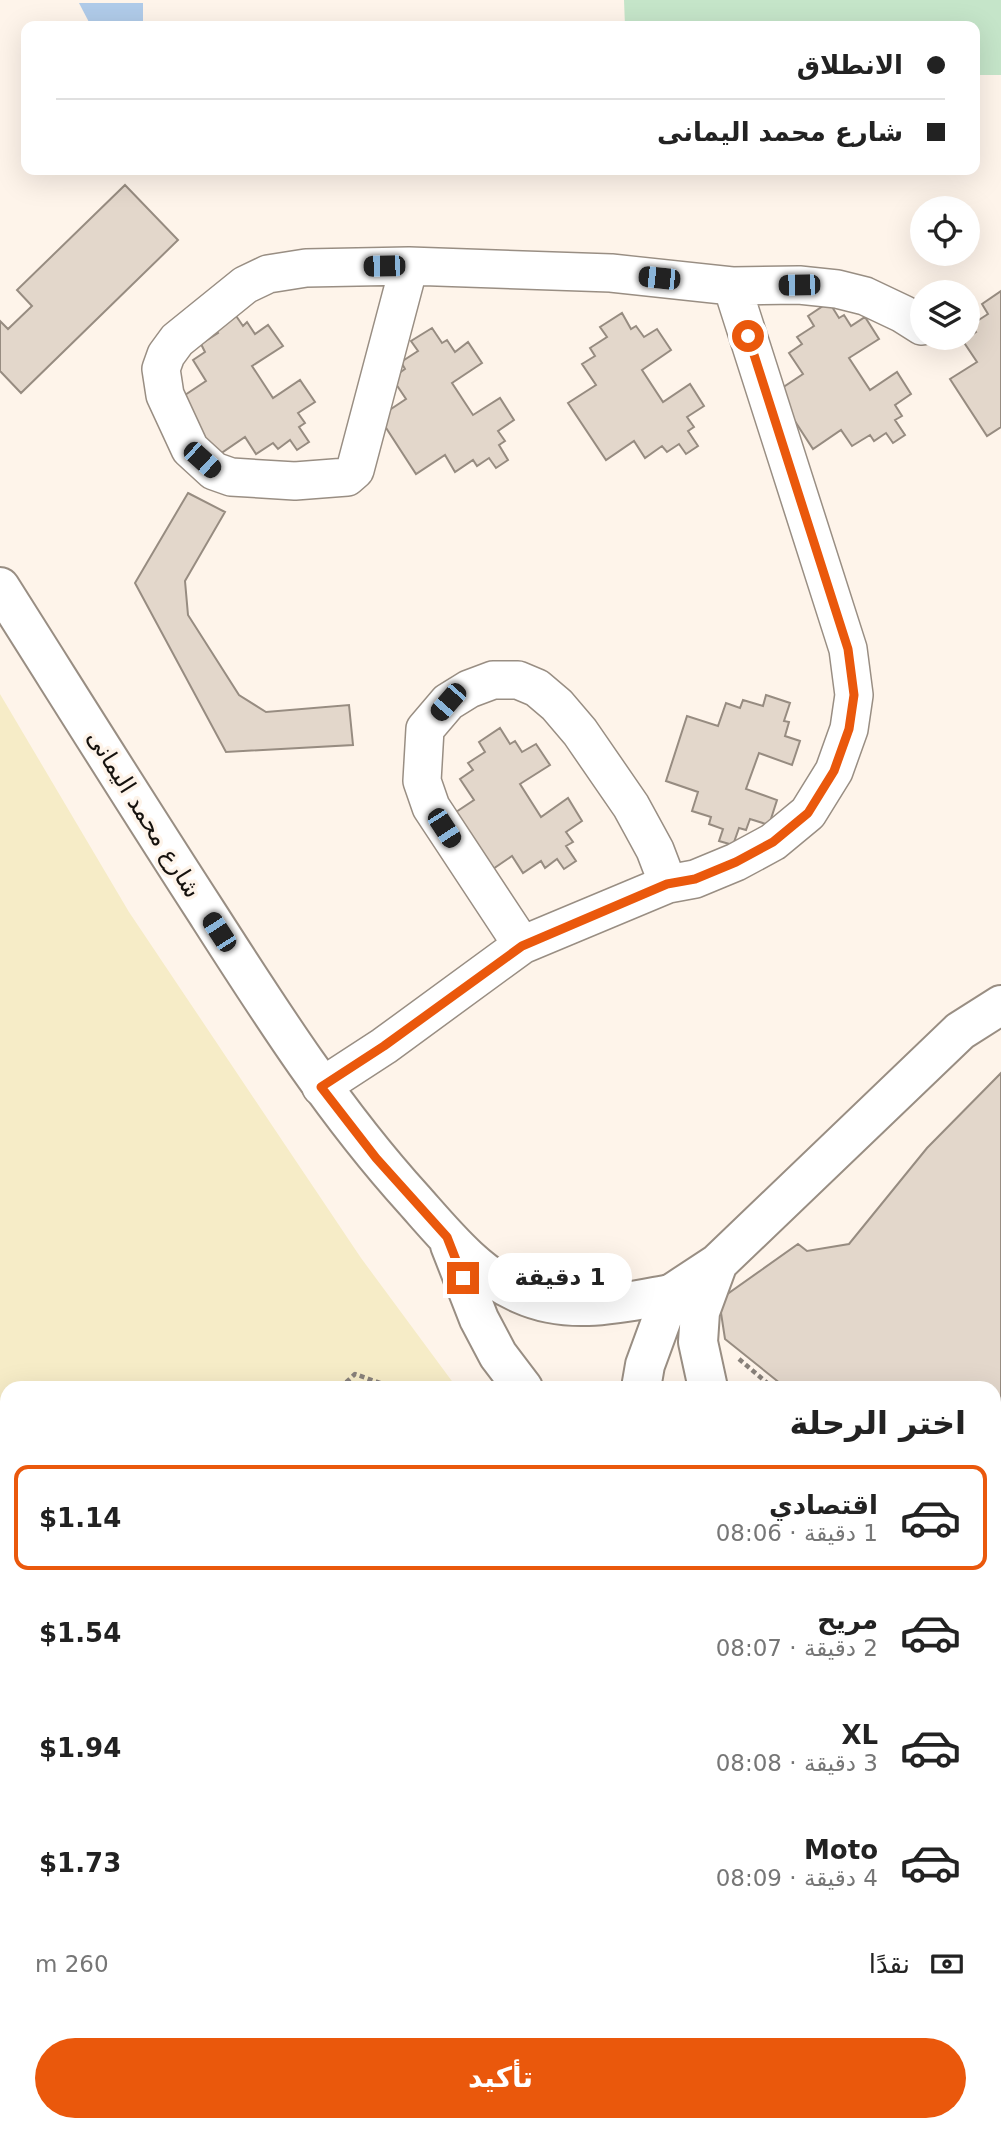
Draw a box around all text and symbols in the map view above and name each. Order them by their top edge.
text: الانطلاق [797,50,903,80]
text: شارع محمد اليمانى [657,117,903,147]
map controls [910,196,980,350]
button: locate [910,196,980,266]
car [363,255,406,277]
car [638,265,681,291]
car [778,274,821,296]
button: layers [910,280,980,350]
route start [732,320,764,352]
car [180,438,225,482]
car [427,679,470,725]
street label: شارع محمد اليمانى [81,725,207,903]
car [424,805,465,851]
car [199,909,240,955]
callout: 1 دقيقة [488,1254,631,1302]
route end [447,1262,479,1294]
text: 1 دقيقة [515,1264,605,1290]
text: اختر الرحلة [789,1404,966,1442]
icon: car [899,1486,962,1549]
text: اقتصادي [769,1490,878,1520]
text: $1.14 [39,1503,121,1533]
text: 1 دقيقة · 08:06 [716,1520,878,1546]
icon: car [899,1601,962,1664]
text: مريح [817,1605,878,1635]
text: $1.54 [39,1618,121,1648]
text: 2 دقيقة · 08:07 [716,1635,878,1661]
icon: car [899,1716,962,1779]
text: XL [841,1720,878,1750]
text: $1.94 [39,1733,121,1763]
text: 3 دقيقة · 08:08 [716,1750,878,1776]
icon: car [899,1831,962,1894]
text: Moto [804,1835,878,1865]
text: $1.73 [39,1848,121,1878]
text: 4 دقيقة · 08:09 [716,1865,878,1891]
icon: cash [928,1945,966,1983]
text: نقدًا [869,1949,910,1979]
text: 260 m [35,1951,109,1977]
button: تأكيد [35,2038,966,2118]

